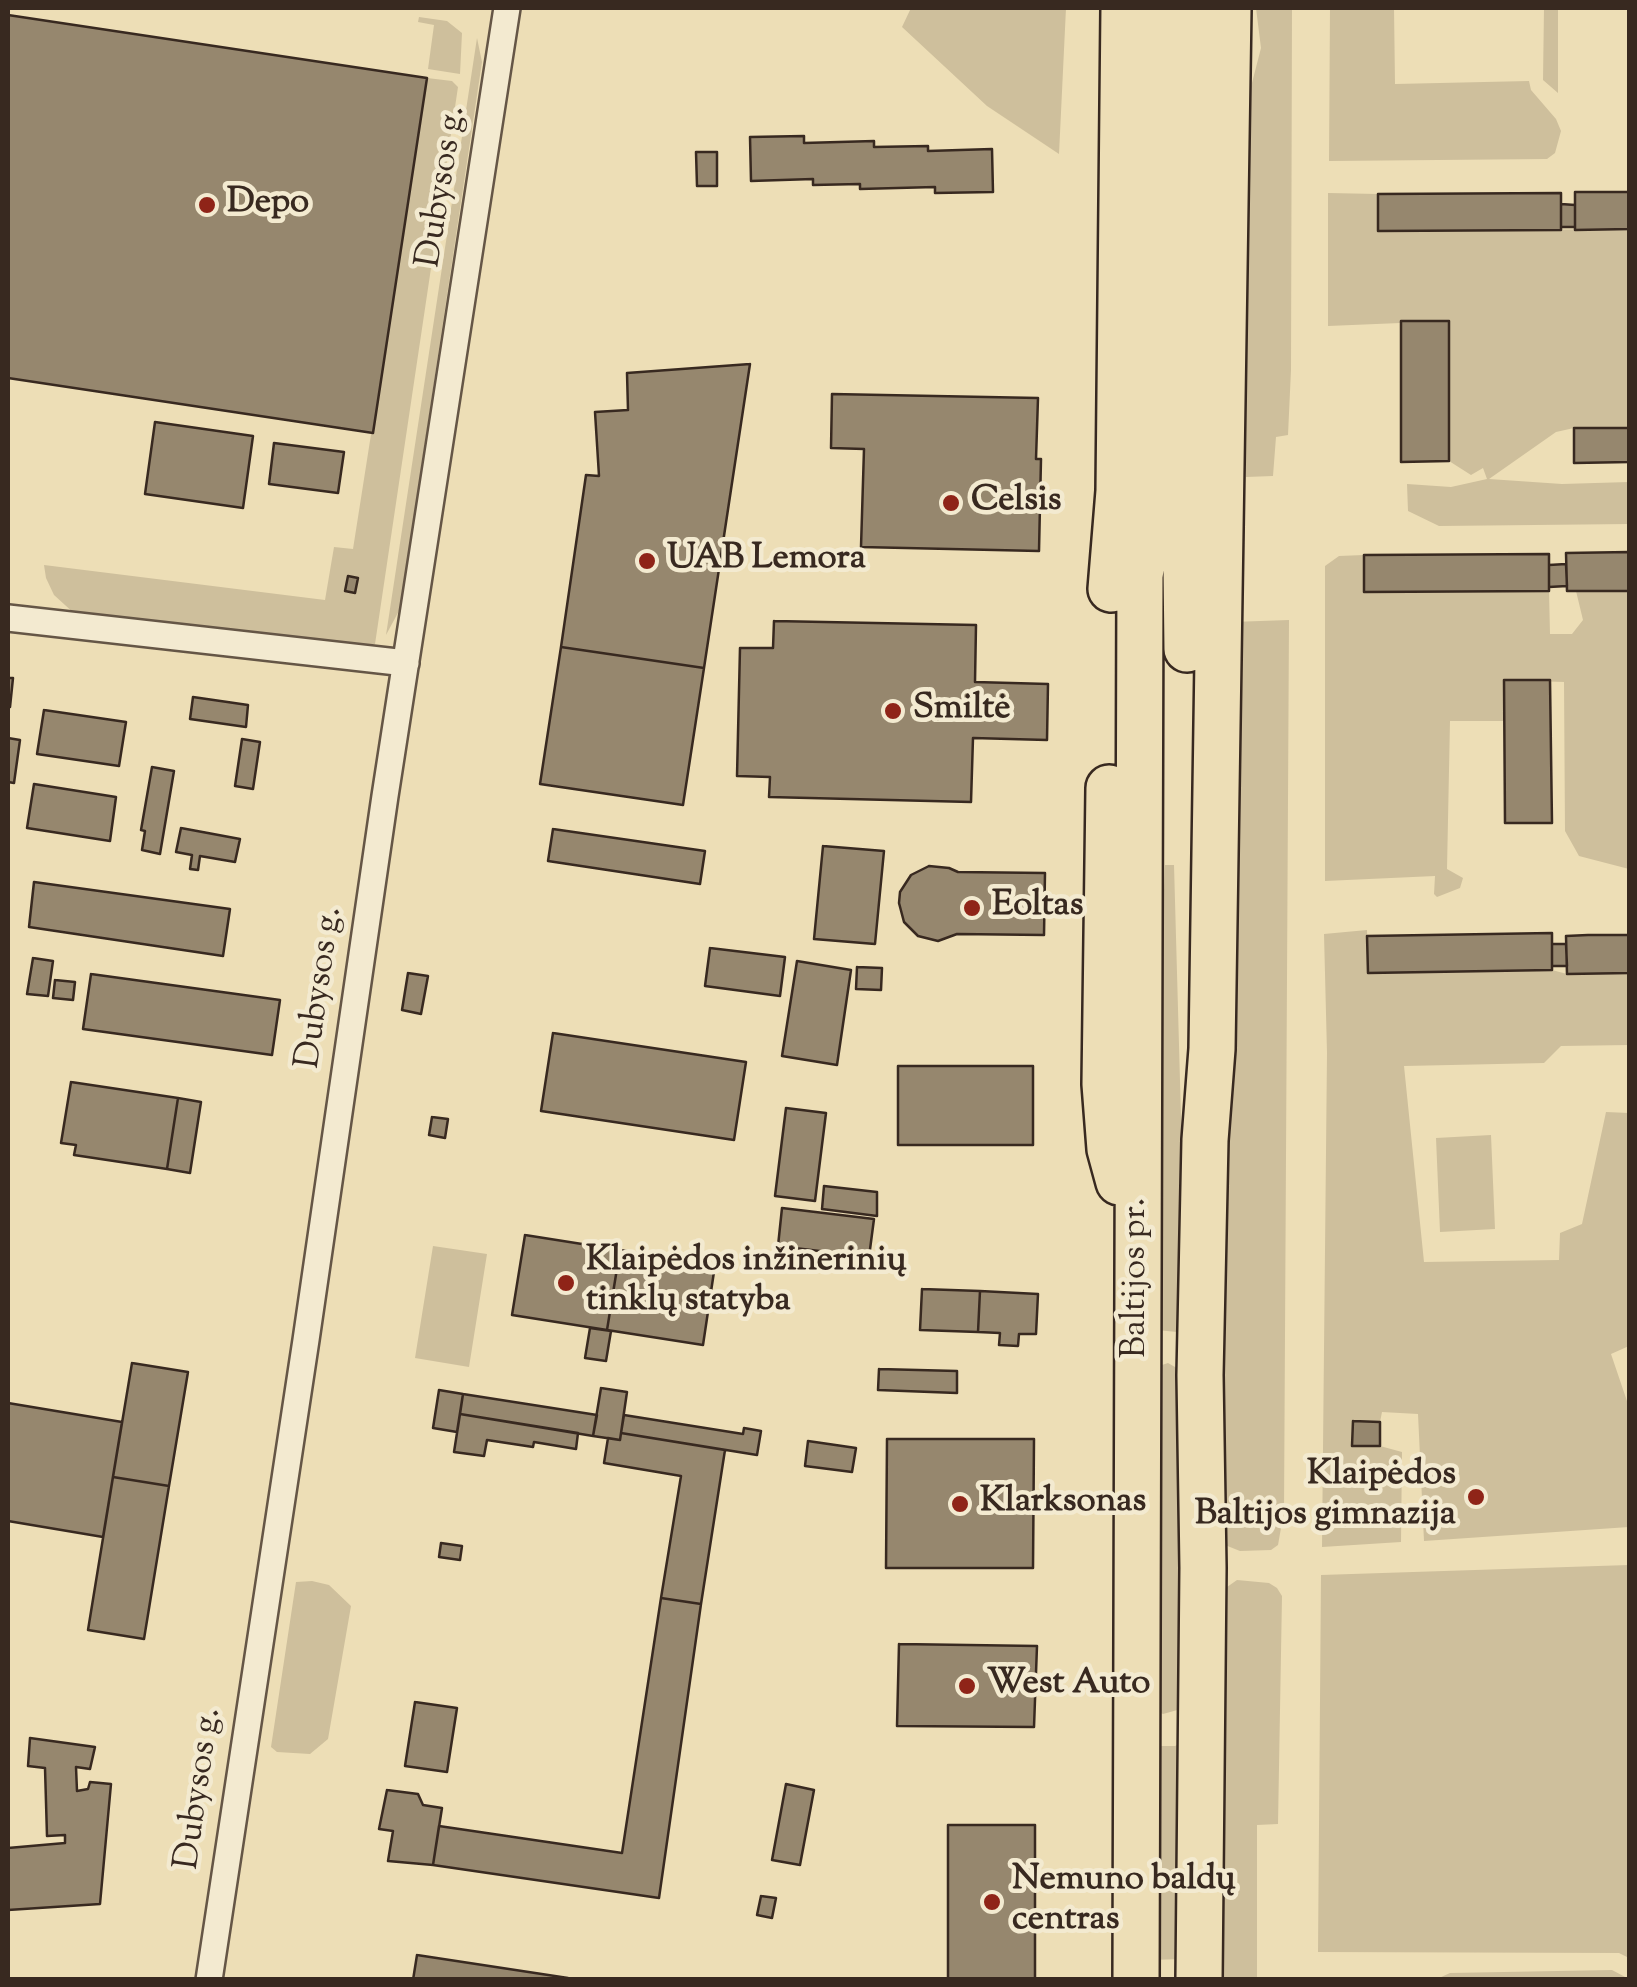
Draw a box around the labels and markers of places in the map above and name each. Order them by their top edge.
place label: Depo [227,184,309,226]
marker: Depo [196,194,218,216]
place label: Celsis [971,482,1062,524]
marker: Celsis [940,492,962,514]
place label: UAB Lemora [667,540,866,582]
marker: UAB Lemora [636,550,658,572]
place label: Smiltė [913,690,1010,732]
marker: Smiltė [882,700,904,722]
place label: Eoltas [992,887,1083,929]
marker: Eoltas [961,897,983,919]
place label: Klaipėdos inžinerinių tinklų statyba [586,1242,907,1324]
marker: Klaipėdos inžinerinių tinklų statyba [555,1272,577,1294]
place label: Klaipėdos Baltijos gimnazija [1195,1456,1456,1538]
place label: Klarksonas [980,1483,1146,1525]
marker: Klaipėdos Baltijos gimnazija [1465,1486,1487,1508]
marker: Klarksonas [949,1493,971,1515]
place label: West Auto [987,1665,1150,1707]
marker: West Auto [956,1675,978,1697]
place label: Nemuno baldų centras [1012,1861,1236,1943]
marker: Nemuno baldų centras [981,1891,1003,1913]

